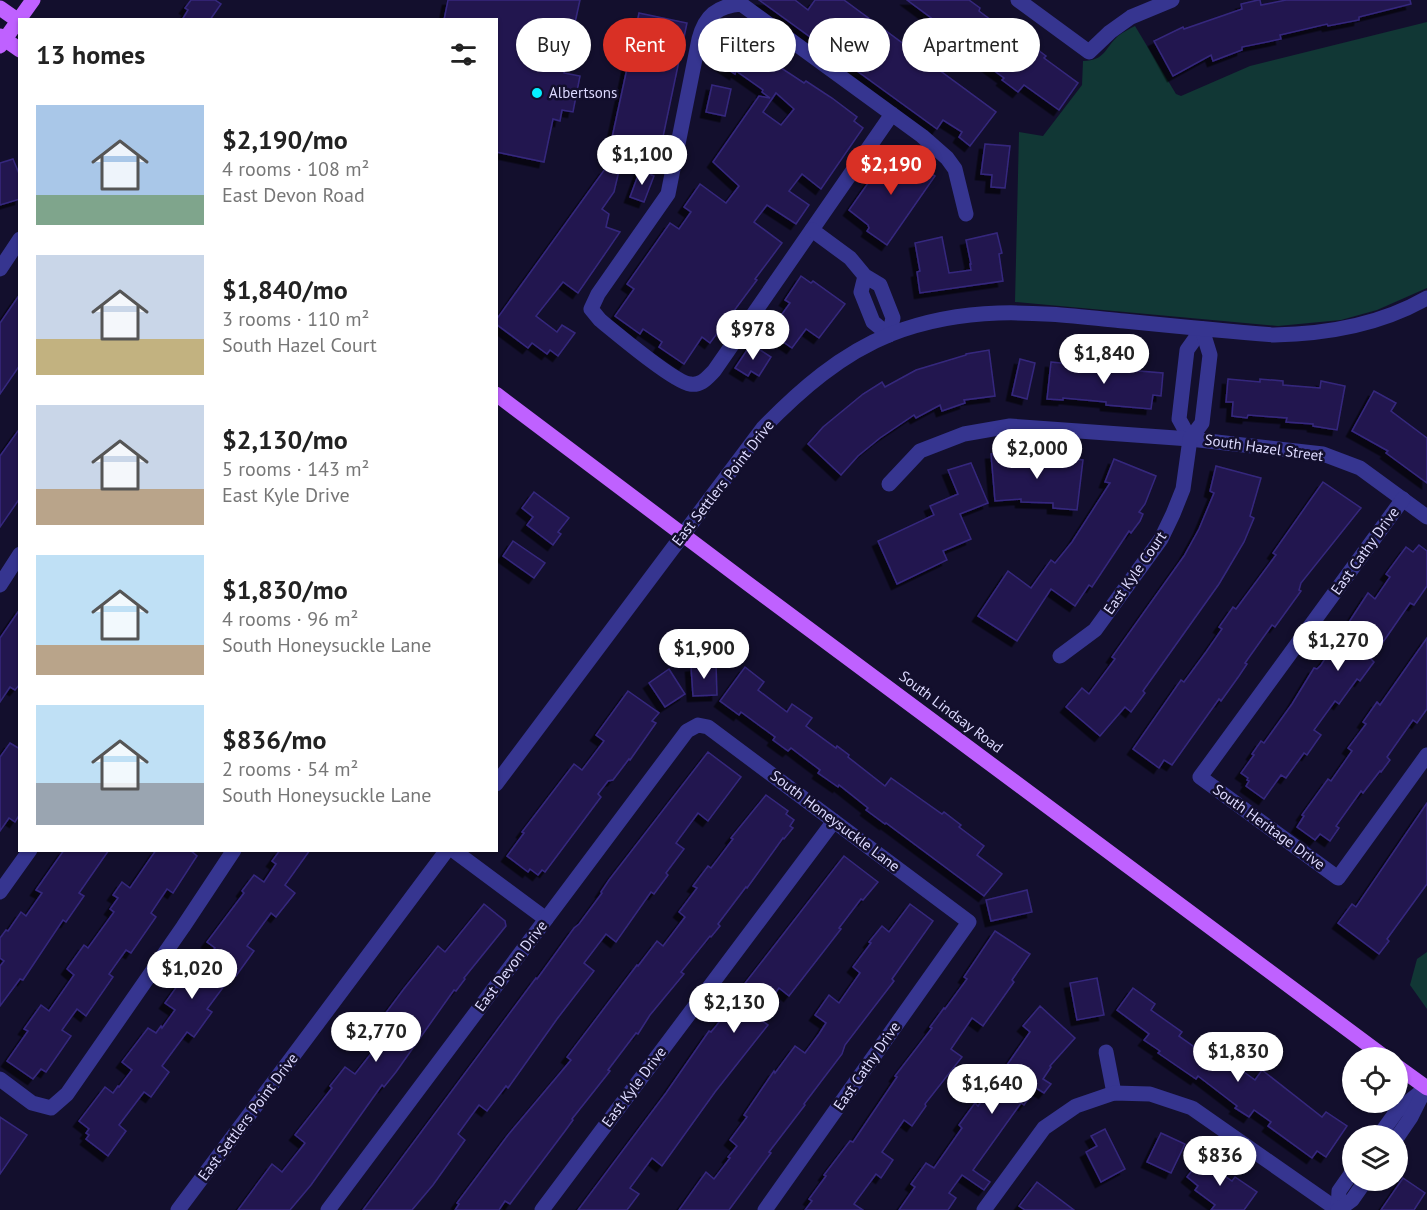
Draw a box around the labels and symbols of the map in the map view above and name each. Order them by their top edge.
place label: Albertsons [549,83,617,102]
marker: Albertsons [530,86,544,100]
pin: $1,100 [593,135,691,186]
pin: $2,190 [842,145,940,196]
pin: $978 [717,310,789,361]
pin: $1,840 [1055,334,1153,385]
street label: East Settlers Point Drive [667,416,778,550]
pin: $2,000 [988,429,1086,480]
street label: South Hazel Street [1203,430,1325,465]
street label: East Cathy Drive [1326,503,1403,598]
street label: East Kyle Court [1099,528,1170,618]
pin: $1,270 [1289,621,1387,672]
pin: $1,900 [655,629,753,680]
street label: South Lindsay Road [896,666,1007,757]
street label: South Honeysuckle Lane [767,766,904,875]
street label: South Heritage Drive [1209,780,1329,874]
street label: East Devon Drive [470,916,551,1015]
pin: $1,020 [143,949,241,1000]
pin: $2,130 [685,983,783,1034]
pin: $2,770 [327,1012,425,1063]
street label: East Cathy Drive [829,1018,904,1114]
pin: $1,830 [1189,1032,1287,1083]
street label: East Kyle Drive [597,1043,670,1131]
street label: East Settlers Point Drive [193,1049,302,1184]
pin: $1,640 [943,1064,1041,1115]
pin: $836 [1184,1136,1256,1187]

